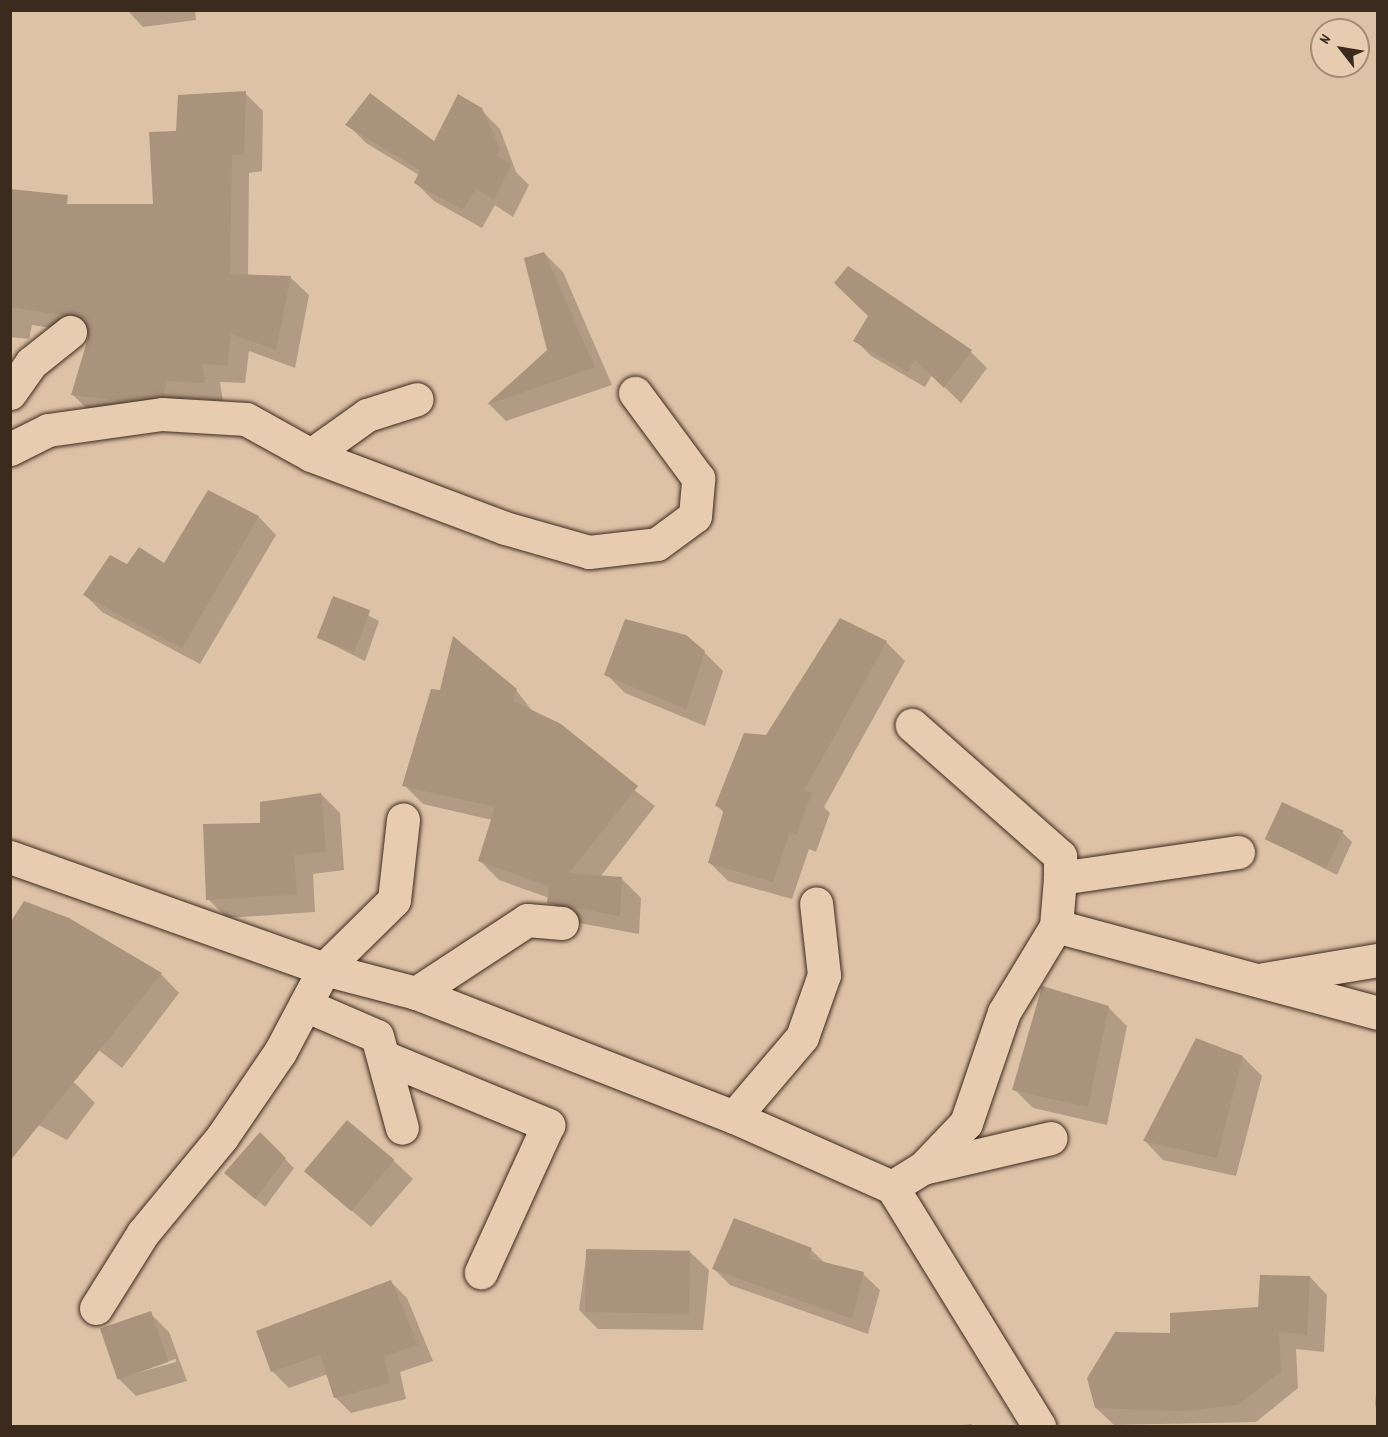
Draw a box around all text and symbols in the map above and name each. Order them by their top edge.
north arrow [1310,18,1370,78]
text: N [1314,30,1338,49]

